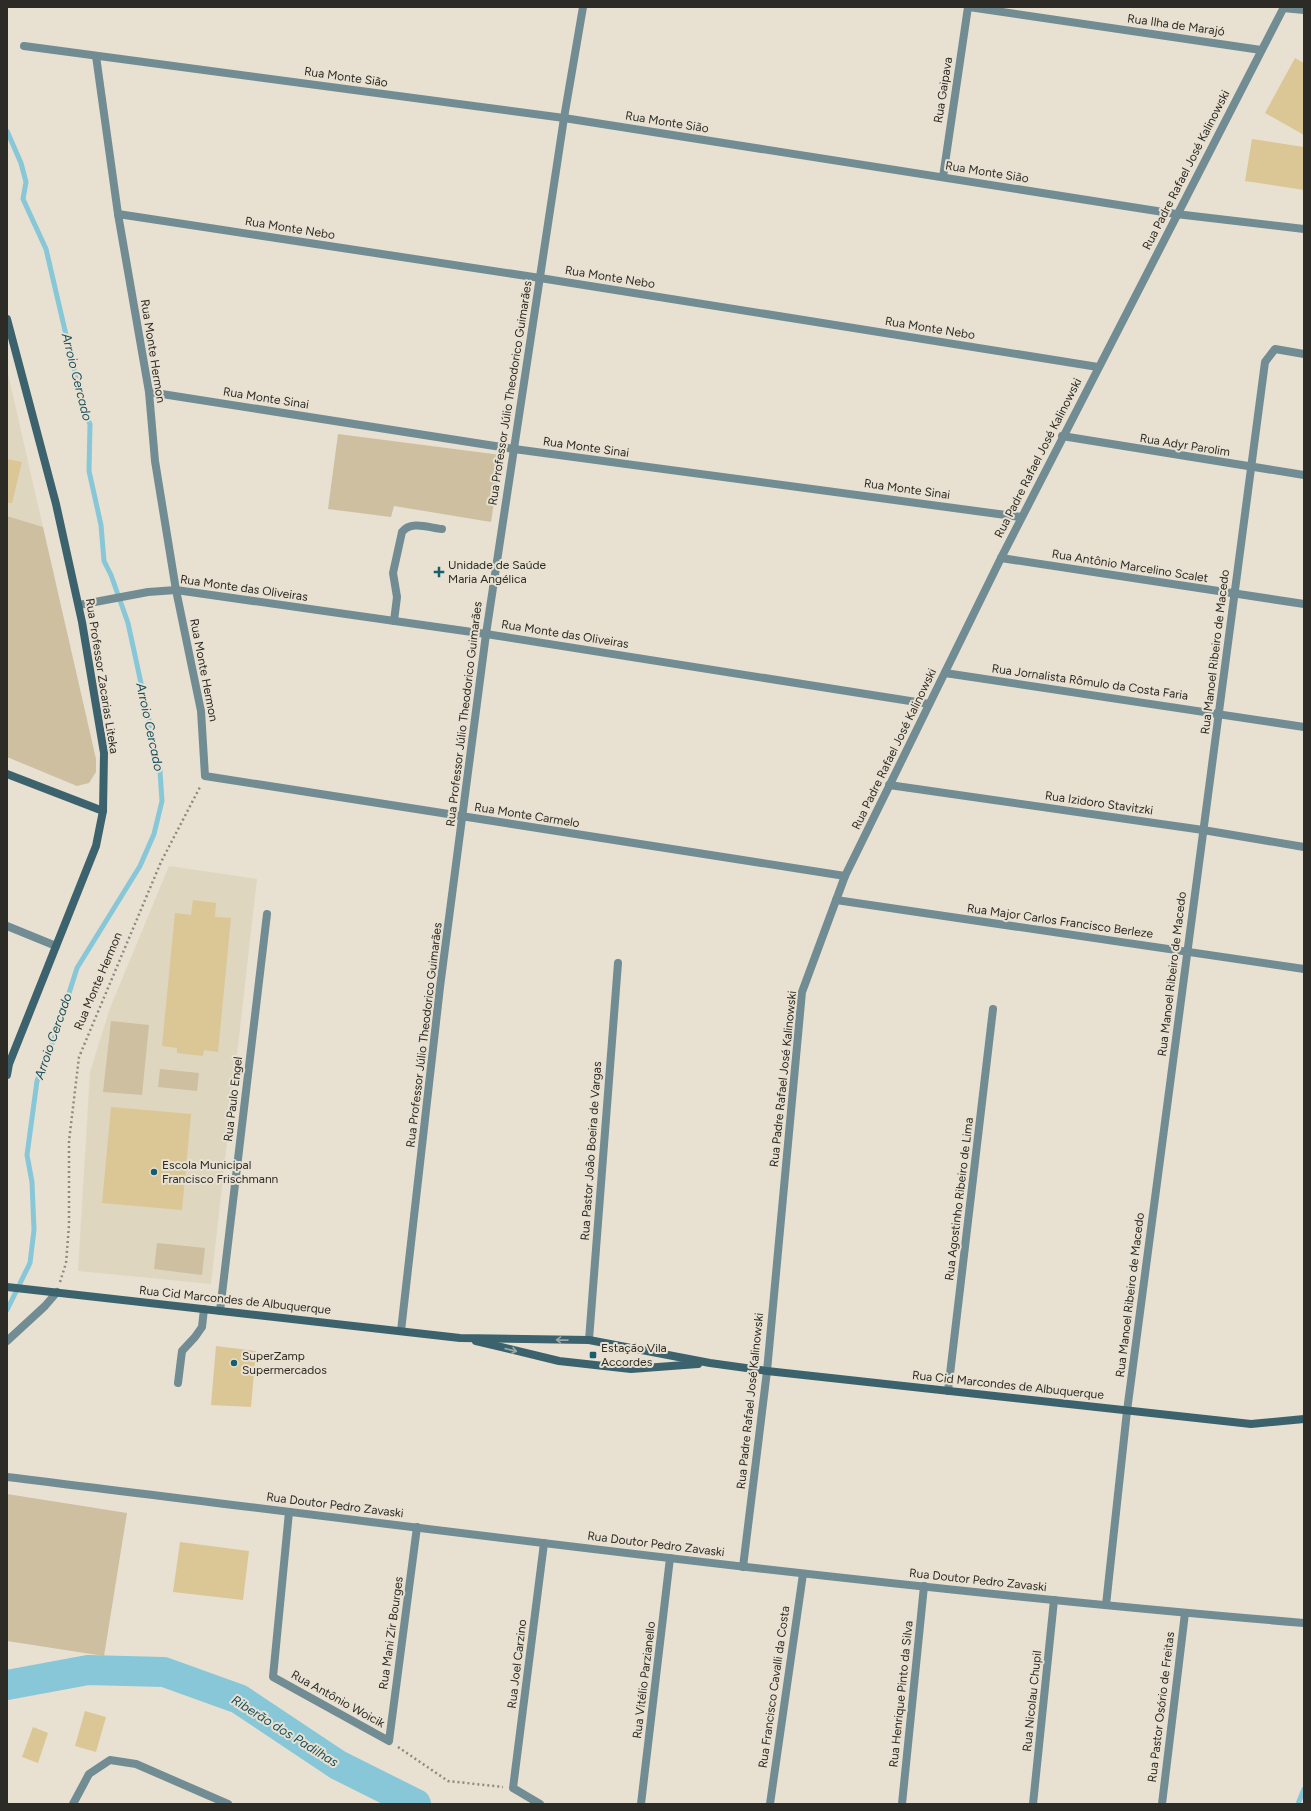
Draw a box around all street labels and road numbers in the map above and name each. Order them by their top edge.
street label: Rua Ilha de Marajó [1126,11,1226,39]
street label: Rua Gaipava [931,56,955,124]
street label: Rua Monte Sião [303,64,389,90]
street label: Rua Padre Rafael José Kalinowski [1140,88,1232,252]
street label: Rua Monte Sião [624,108,710,136]
street label: Rua Monte Sião [944,158,1030,186]
street label: Rua Monte Nebo [244,214,336,242]
street label: Rua Monte Nebo [564,263,656,291]
street label: Rua Professor Júlio Theodorico Guimarães [485,279,535,506]
street label: Rua Monte Hermon [138,298,168,404]
street label: Rua Monte Nebo [884,314,976,342]
street label: Rua Padre Rafael José Kalinowski [992,376,1084,540]
street label: Rua Monte Sinai [222,384,310,412]
street label: Rua Adyr Parolim [1139,431,1231,459]
street label: Rua Monte Sinai [542,434,630,460]
street label: Rua Monte Sinai [863,476,951,502]
street label: Rua Antônio Marcelino Scalet [1051,547,1210,585]
street label: Rua Manoel Ribeiro de Macedo [1198,569,1232,735]
street label: Rua Monte das Oliveiras [179,572,309,604]
street label: Rua Professor Zacarias Liteka [83,597,121,755]
street label: Rua Professor Júlio Theodorico Guimarães [443,600,485,827]
street label: Rua Monte Hermon [187,617,221,723]
street label: Rua Monte das Oliveiras [500,617,630,651]
street label: Rua Jornalista Rômulo da Costa Faria [991,661,1189,703]
street label: Rua Padre Rafael José Kalinowski [849,666,939,832]
street label: Rua Izidoro Stavitzki [1044,788,1154,818]
street label: Rua Monte Carmelo [473,800,581,830]
street label: Rua Manoel Ribeiro de Macedo [1155,891,1189,1057]
street label: Rua Major Carlos Francisco Berleze [966,901,1154,941]
street label: Rua Professor Júlio Theodorico Guimarães [403,921,445,1148]
street label: Rua Monte Hermon [71,930,125,1032]
street label: Rua Padre Rafael José Kalinowski [767,990,799,1168]
street label: Rua Paulo Engel [221,1056,245,1142]
street label: Rua Pastor João Boeira de Vargas [578,1061,604,1241]
street label: Rua Agostinho Ribeiro de Lima [942,1117,976,1281]
street label: Rua Manoel Ribeiro de Macedo [1113,1212,1147,1378]
street label: Rua Cid Marcondes de Albuquerque [138,1283,332,1317]
street label: Rua Padre Rafael José Kalinowski [734,1312,766,1490]
street label: Rua Cid Marcondes de Albuquerque [911,1368,1105,1402]
street label: Rua Doutor Pedro Zavaski [266,1490,404,1520]
street label: Rua Doutor Pedro Zavaski [587,1529,725,1559]
street label: Rua Doutor Pedro Zavaski [909,1566,1047,1594]
street label: Rua Mani Zir Bourges [376,1575,406,1690]
street label: Rua Francisco Cavalli da Costa [756,1605,792,1769]
street label: Rua Joel Carzino [505,1619,529,1709]
street label: Rua Henrique Pinto da Silva [886,1620,916,1768]
street label: Rua Vitélio Parzianello [630,1621,658,1739]
street label: Rua Pastor Osório de Freitas [1145,1631,1177,1783]
street label: Rua Nicolau Chupil [1020,1650,1044,1752]
street label: Rua Antônio Woicik [289,1667,387,1731]

